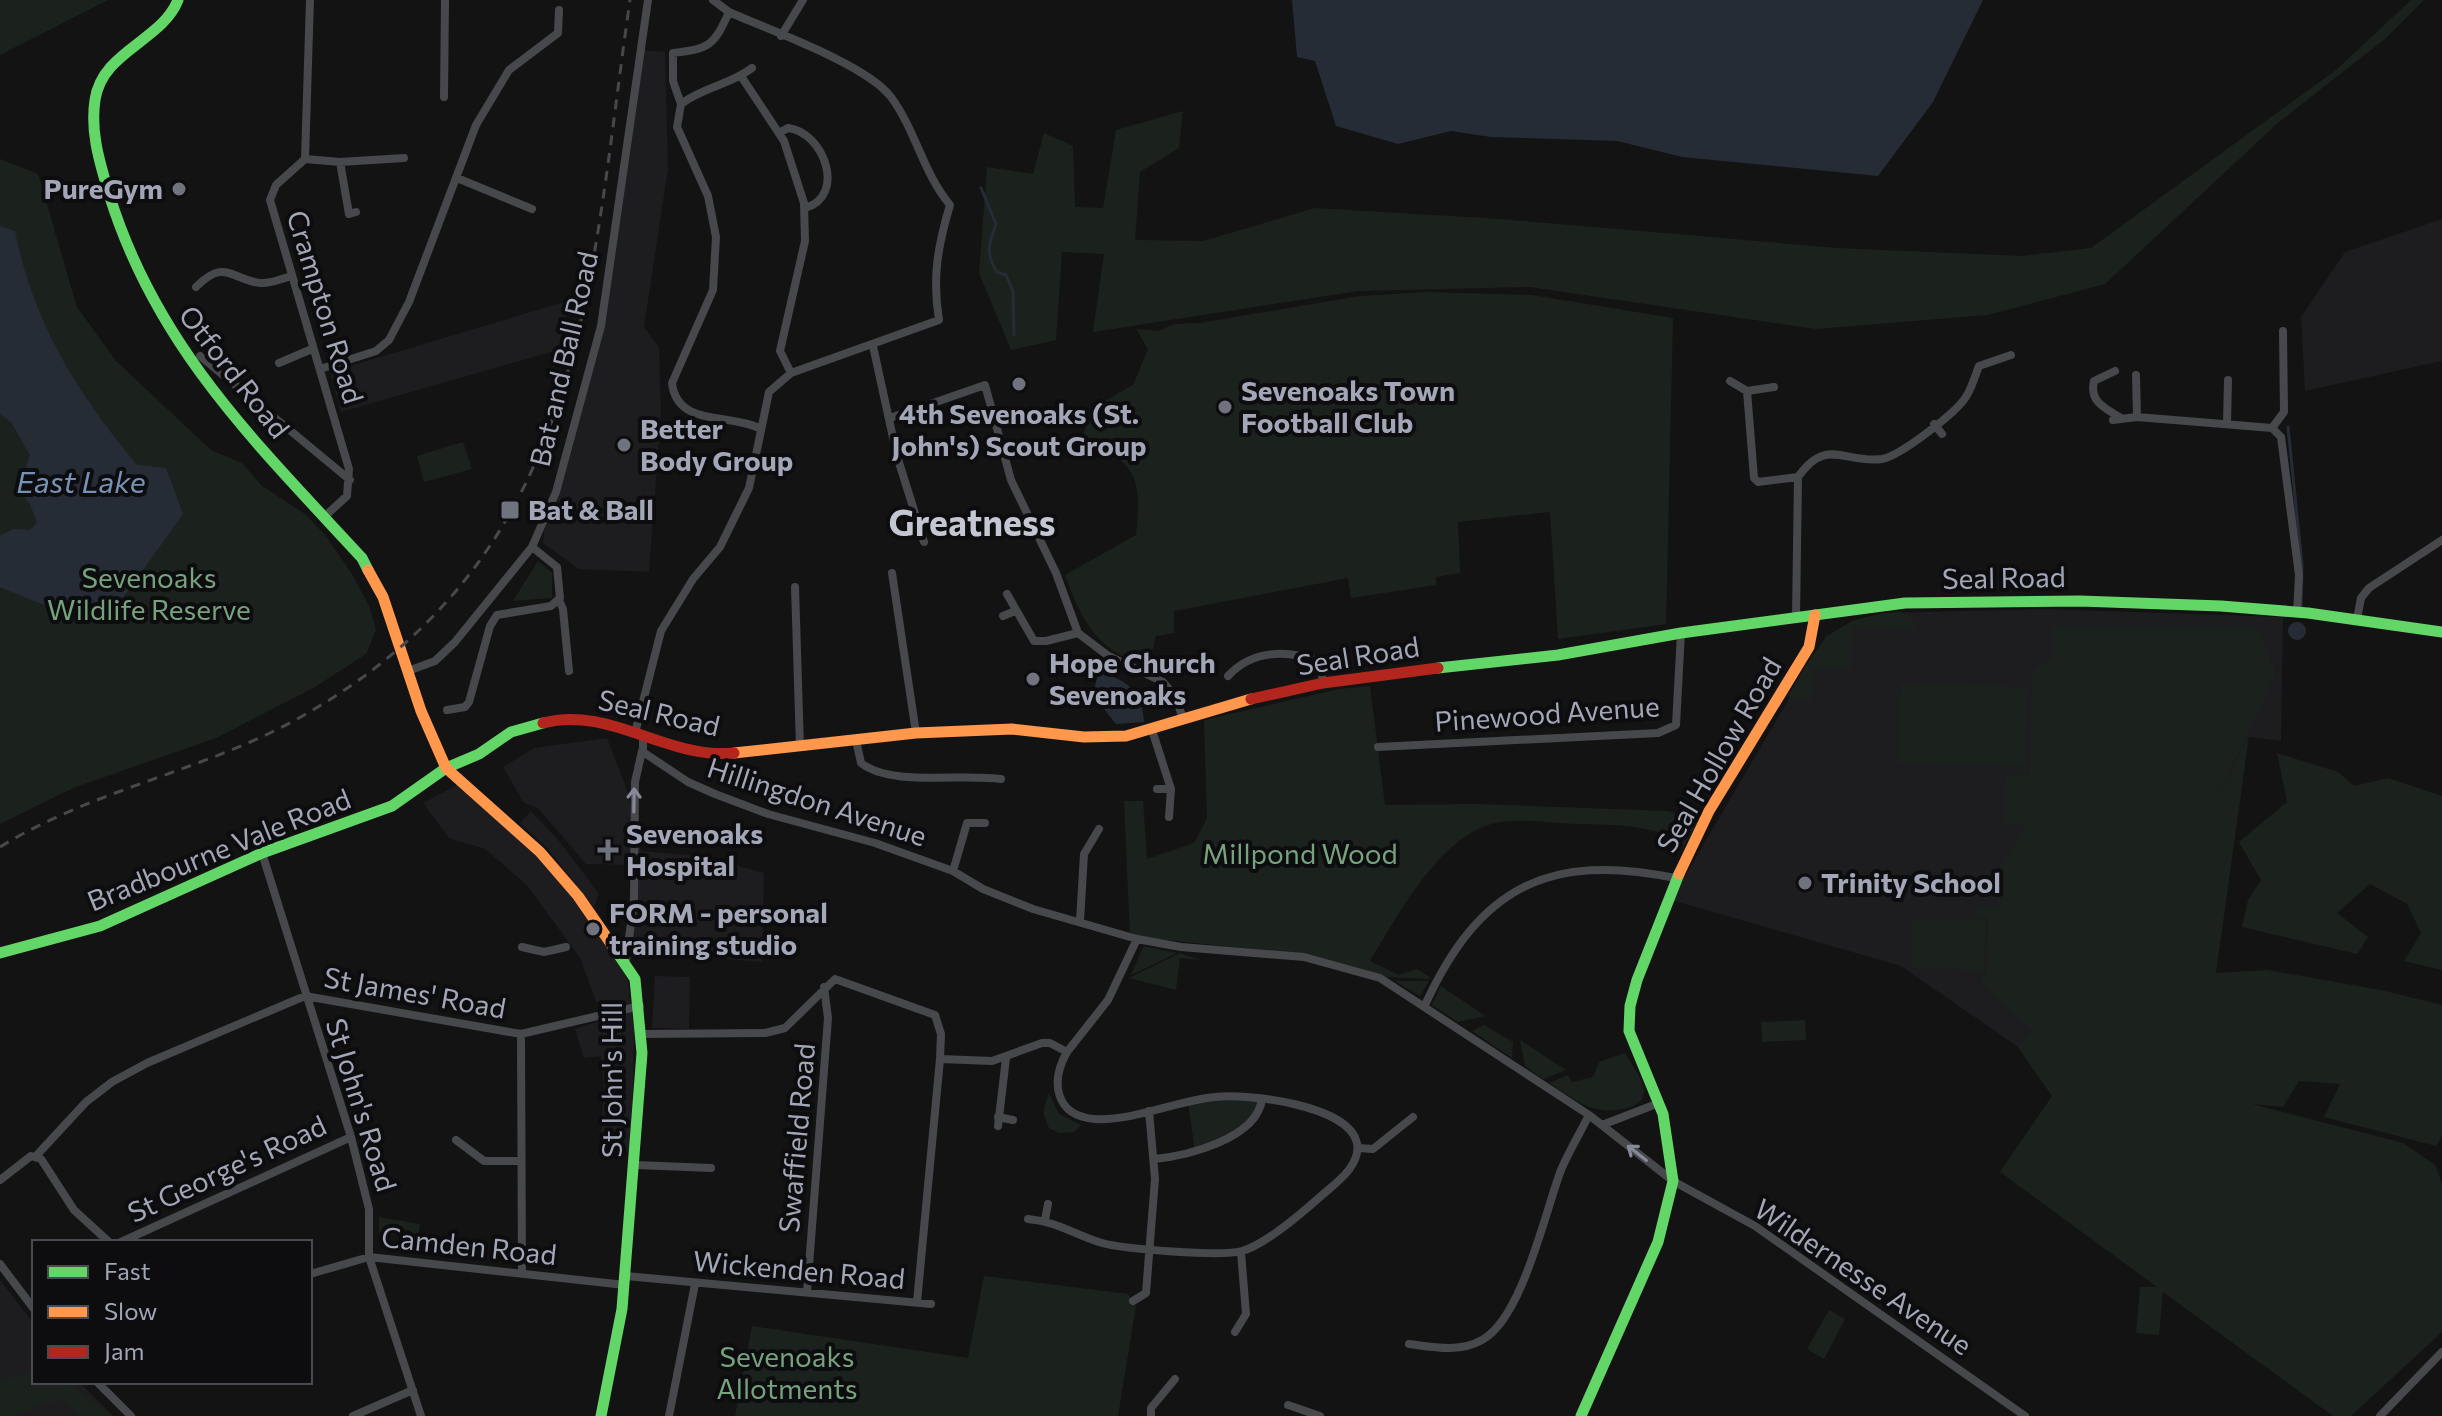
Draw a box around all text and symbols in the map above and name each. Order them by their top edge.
place label: PureGym [43,171,163,205]
marker: PureGym [170,180,188,198]
street label: Crampton Road [280,206,371,407]
street label: Bat and Ball Road [522,248,604,470]
street label: Otford Road [172,298,297,445]
place label: Sevenoaks Town Football Club [1241,373,1455,439]
marker: 4th Sevenoaks (St. John's) Scout Group [1010,375,1028,393]
place label: 4th Sevenoaks (St. John's) Scout Group [892,396,1147,462]
marker: Sevenoaks Town Football Club [1216,398,1234,416]
place label: Better Body Group [640,411,793,477]
marker: Better Body Group [615,436,633,454]
water label: East Lake [16,462,146,499]
place label: Bat & Ball [528,492,654,526]
marker: Bat & Ball [499,499,521,521]
district label: Greatness [889,499,1055,543]
street label: Seal Road [1942,559,2066,595]
park label: Sevenoaks Wildlife Reserve [47,560,251,626]
street label: Seal Road [1294,629,1422,681]
place label: Hope Church Sevenoaks [1049,645,1216,711]
street label: Seal Hollow Road [1648,651,1788,858]
marker: Hope Church Sevenoaks [1024,670,1042,688]
street label: Seal Road [595,682,723,743]
street label: Pinewood Avenue [1433,688,1661,738]
street label: Hillingdon Avenue [704,750,931,852]
street label: Bradbourne Vale Road [82,781,355,917]
one-way arrow [626,787,642,814]
place label: Sevenoaks Hospital [626,816,763,882]
park label: Millpond Wood [1202,836,1398,870]
marker: Sevenoaks Hospital [597,839,619,861]
place label: Trinity School [1821,865,2001,899]
marker: Trinity School [1796,874,1814,892]
place label: FORM - personal training studio [609,895,828,961]
marker: FORM - personal training studio [584,920,602,938]
street label: St James' Road [322,959,509,1025]
street label: St John's Hill [594,1002,628,1158]
street label: St John's Road [320,1014,404,1195]
street label: Swaffield Road [771,1042,821,1234]
street label: St George's Road [122,1107,331,1229]
one-way arrow [1627,1144,1648,1161]
street label: Wildernesse Avenue [1748,1191,1979,1361]
street label: Camden Road [380,1219,558,1271]
legend [32,1240,312,1384]
street label: Wickenden Road [692,1243,907,1295]
text: Fast [104,1256,151,1285]
text: Slow [104,1296,157,1325]
text: Jam [104,1336,144,1365]
park label: Sevenoaks Allotments [716,1339,858,1405]

